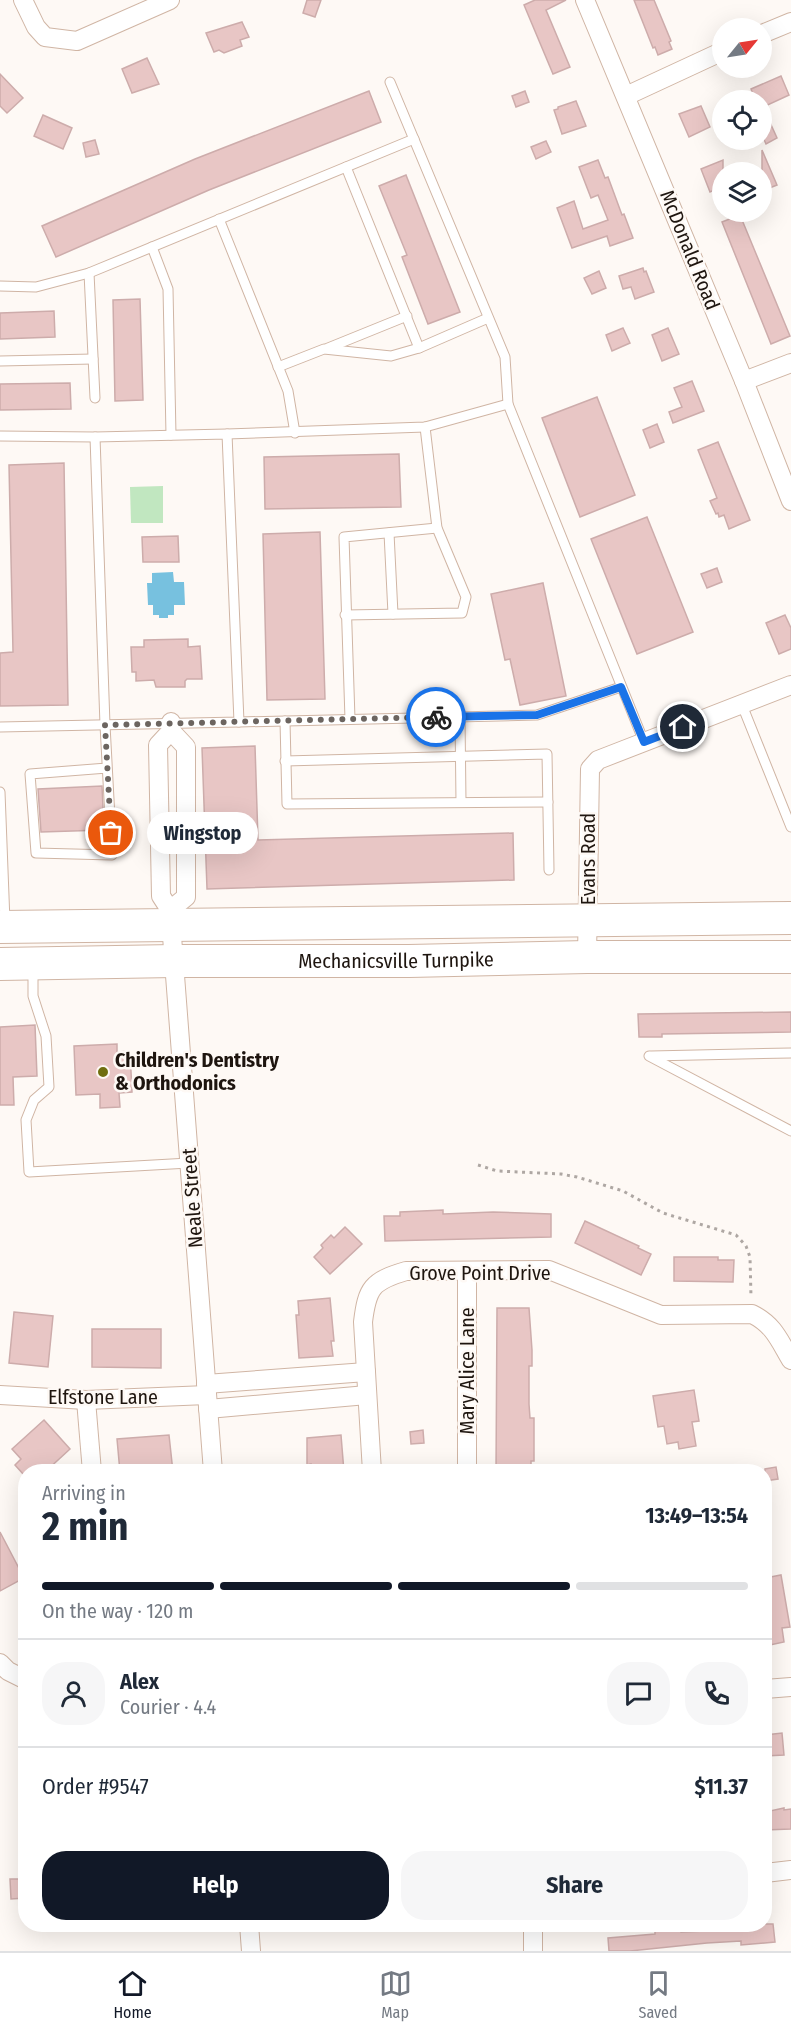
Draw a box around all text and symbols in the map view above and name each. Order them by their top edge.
north arrow [712,18,772,78]
map controls [712,18,772,222]
button: locate [712,90,772,150]
button: layers [712,162,772,222]
street label: McDonald Road [655,187,725,313]
courier [406,687,466,747]
icon: bike [420,701,453,734]
pin [657,701,708,752]
icon: home [666,710,699,743]
pin [85,807,136,858]
callout: Wingstop [147,812,258,854]
street label: Evans Road [576,813,600,905]
icon: bag [94,816,127,849]
text: Wingstop [164,821,241,845]
street label: Mechanicsville Turnpike [298,947,494,973]
place label: Children's Dentistry & Orthodonics [115,1048,279,1095]
marker: Children's Dentistry & Orthodonics [96,1065,110,1079]
street label: Neale Street [176,1147,207,1249]
street label: Grove Point Drive [409,1261,551,1285]
street label: Mary Alice Lane [455,1307,479,1435]
street label: Elfstone Lane [48,1385,158,1409]
text: Arriving in [42,1481,126,1505]
text: 13:49–13:54 [645,1502,748,1529]
text: 2 min [42,1504,128,1550]
text: On the way · 120 m [42,1599,193,1623]
button: person [42,1662,105,1725]
button: chat [607,1662,670,1725]
button: phone [685,1662,748,1725]
text: Alex [120,1668,159,1695]
text: Courier · 4.4 [120,1695,216,1719]
text: Order #9547 [42,1773,149,1800]
text: $11.37 [695,1773,748,1800]
button: Help [42,1851,389,1920]
button: Share [401,1851,748,1920]
tab: Home [113,1967,152,2022]
tab: Map [379,1967,412,2022]
tab: Saved [638,1967,678,2022]

